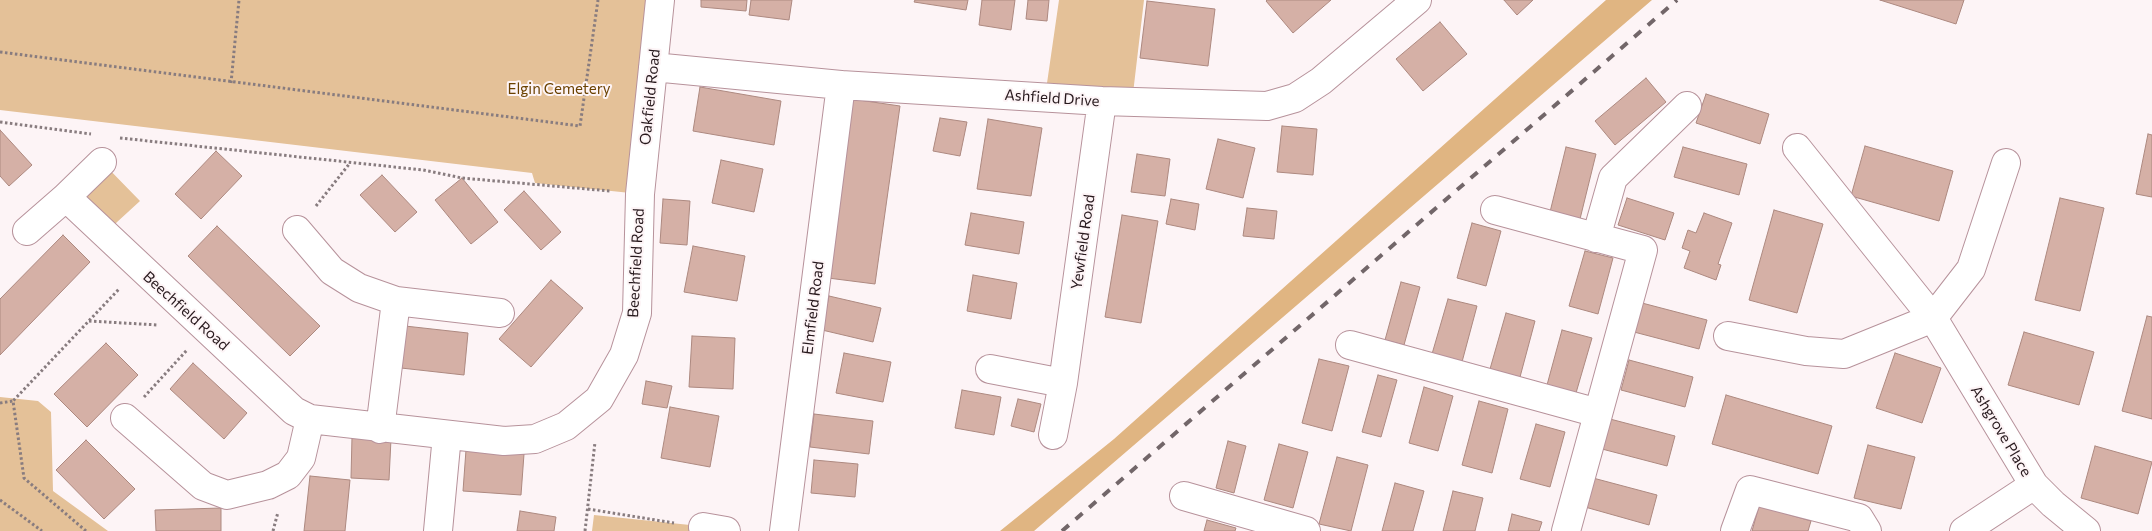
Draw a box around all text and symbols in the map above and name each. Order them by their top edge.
street label: Oakfield Road [636,48,664,146]
park label: Elgin Cemetery [508,80,610,98]
street label: Ashfield Drive [1004,86,1100,110]
street label: Yewfield Road [1067,193,1099,291]
street label: Beechfield Road [624,208,648,318]
street label: Elmfield Road [798,260,828,356]
street label: Beechfield Road [139,268,233,354]
street label: Ashgrove Place [1967,382,2035,480]

